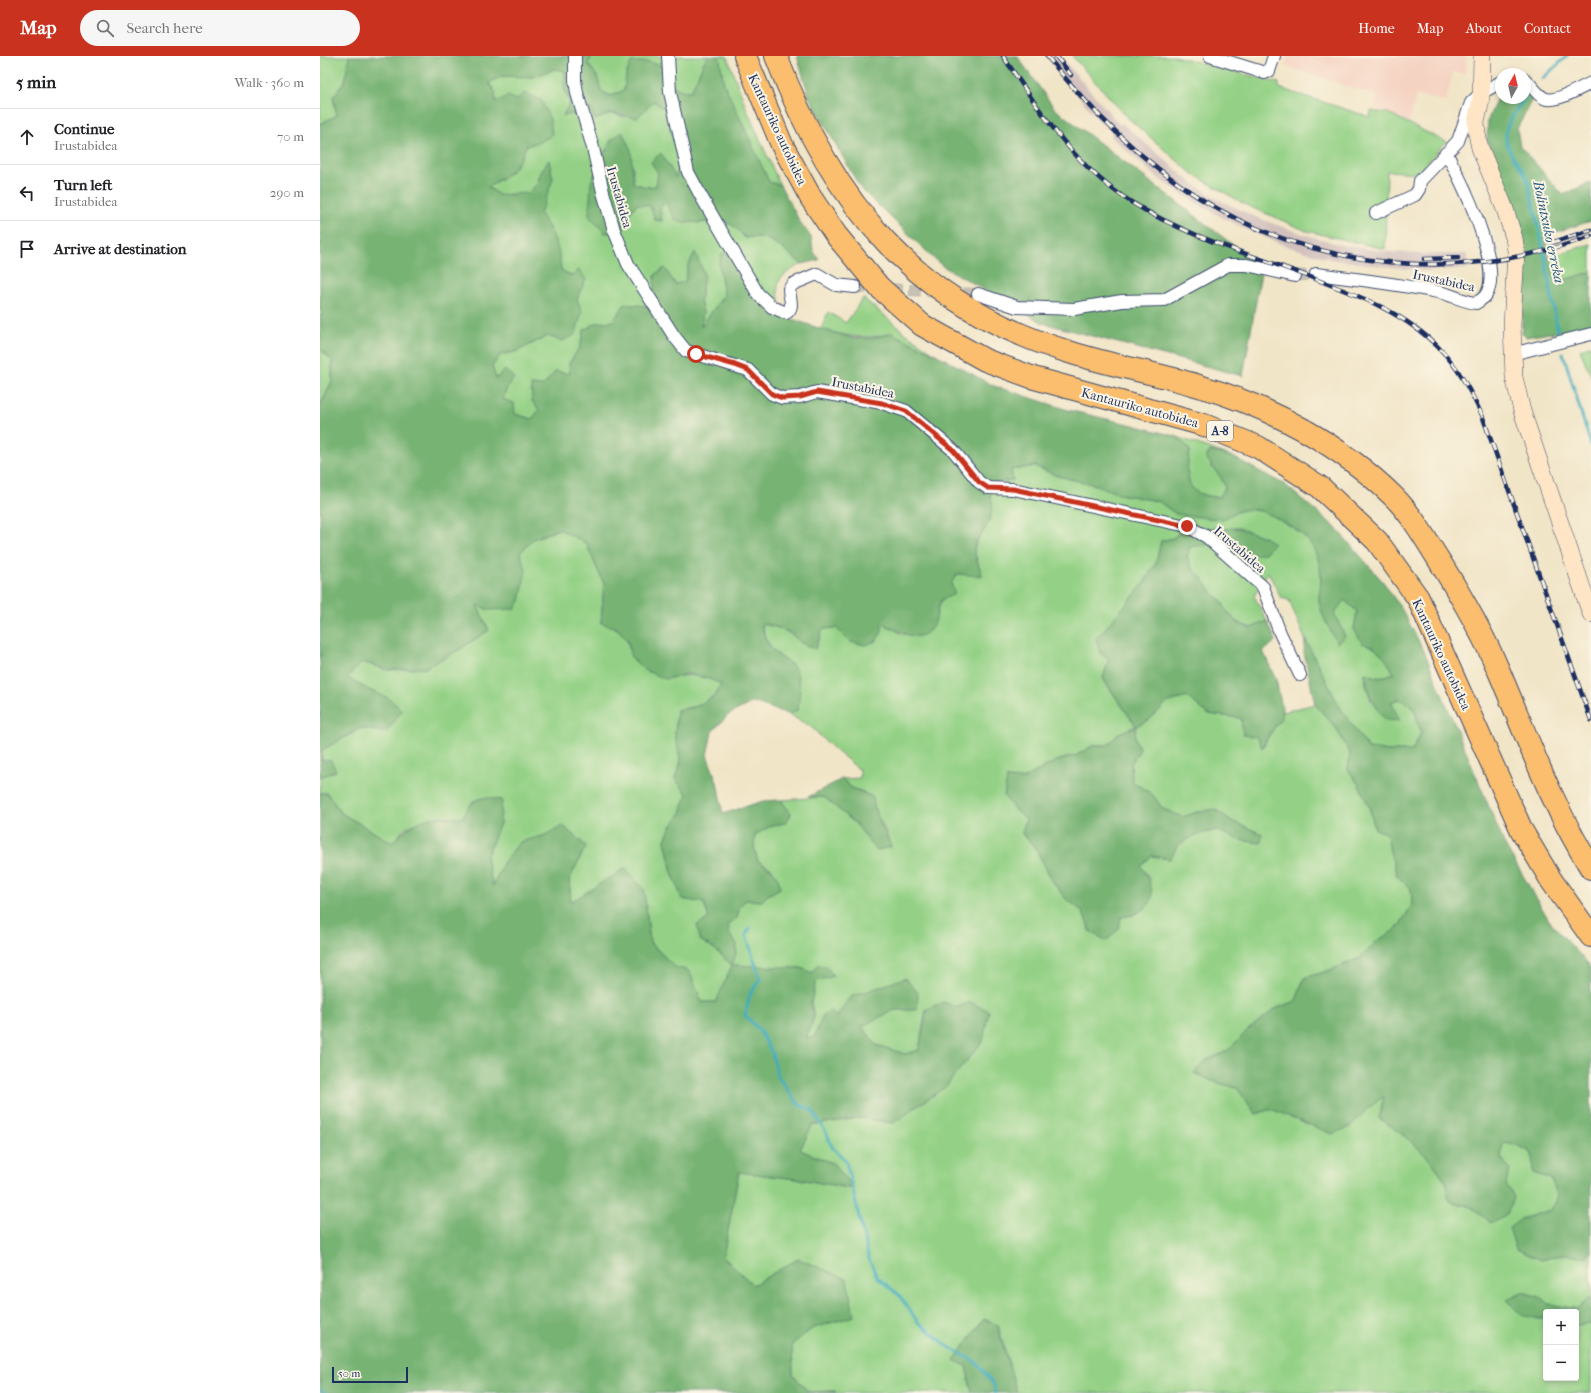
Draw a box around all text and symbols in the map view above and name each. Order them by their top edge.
search box [80,10,360,46]
text: Map [20,17,56,39]
icon: search [94,17,116,39]
text: Search here [126,19,203,37]
text: Home [1358,20,1395,37]
text: Map [1417,20,1444,37]
text: About [1466,20,1502,37]
text: Contact [1524,20,1571,37]
north arrow [1495,68,1531,104]
street label: Kantauriko autobidea [745,71,810,188]
text: 5 min [16,72,56,92]
text: Walk · 360 m [234,75,304,90]
text: Continue [54,120,114,138]
icon: ahead [16,126,38,148]
text: 70 m [277,129,304,144]
text: Irustabidea [54,138,117,153]
street label: Irustabidea [604,165,636,231]
text: Turn left [54,176,112,194]
water label: Bolintxuko erreka [1529,178,1568,285]
icon: left [16,182,38,204]
text: 290 m [270,185,304,200]
text: Irustabidea [54,194,117,209]
icon: arrive [16,238,38,260]
text: Arrive at destination [54,240,186,258]
street label: Irustabidea [1411,267,1477,295]
route start [687,345,705,363]
street label: Irustabidea [830,374,896,401]
street label: Kantauriko autobidea [1080,385,1201,431]
road number: A-8 [1207,421,1233,441]
route end [1178,517,1196,535]
street label: Irustabidea [1211,523,1269,576]
street label: Kantauriko autobidea [1409,596,1474,713]
map controls [1543,1309,1579,1381]
button: + [1543,1309,1579,1345]
button: − [1543,1345,1579,1381]
scale bar [332,1365,408,1384]
text: 50 m [338,1367,360,1380]

